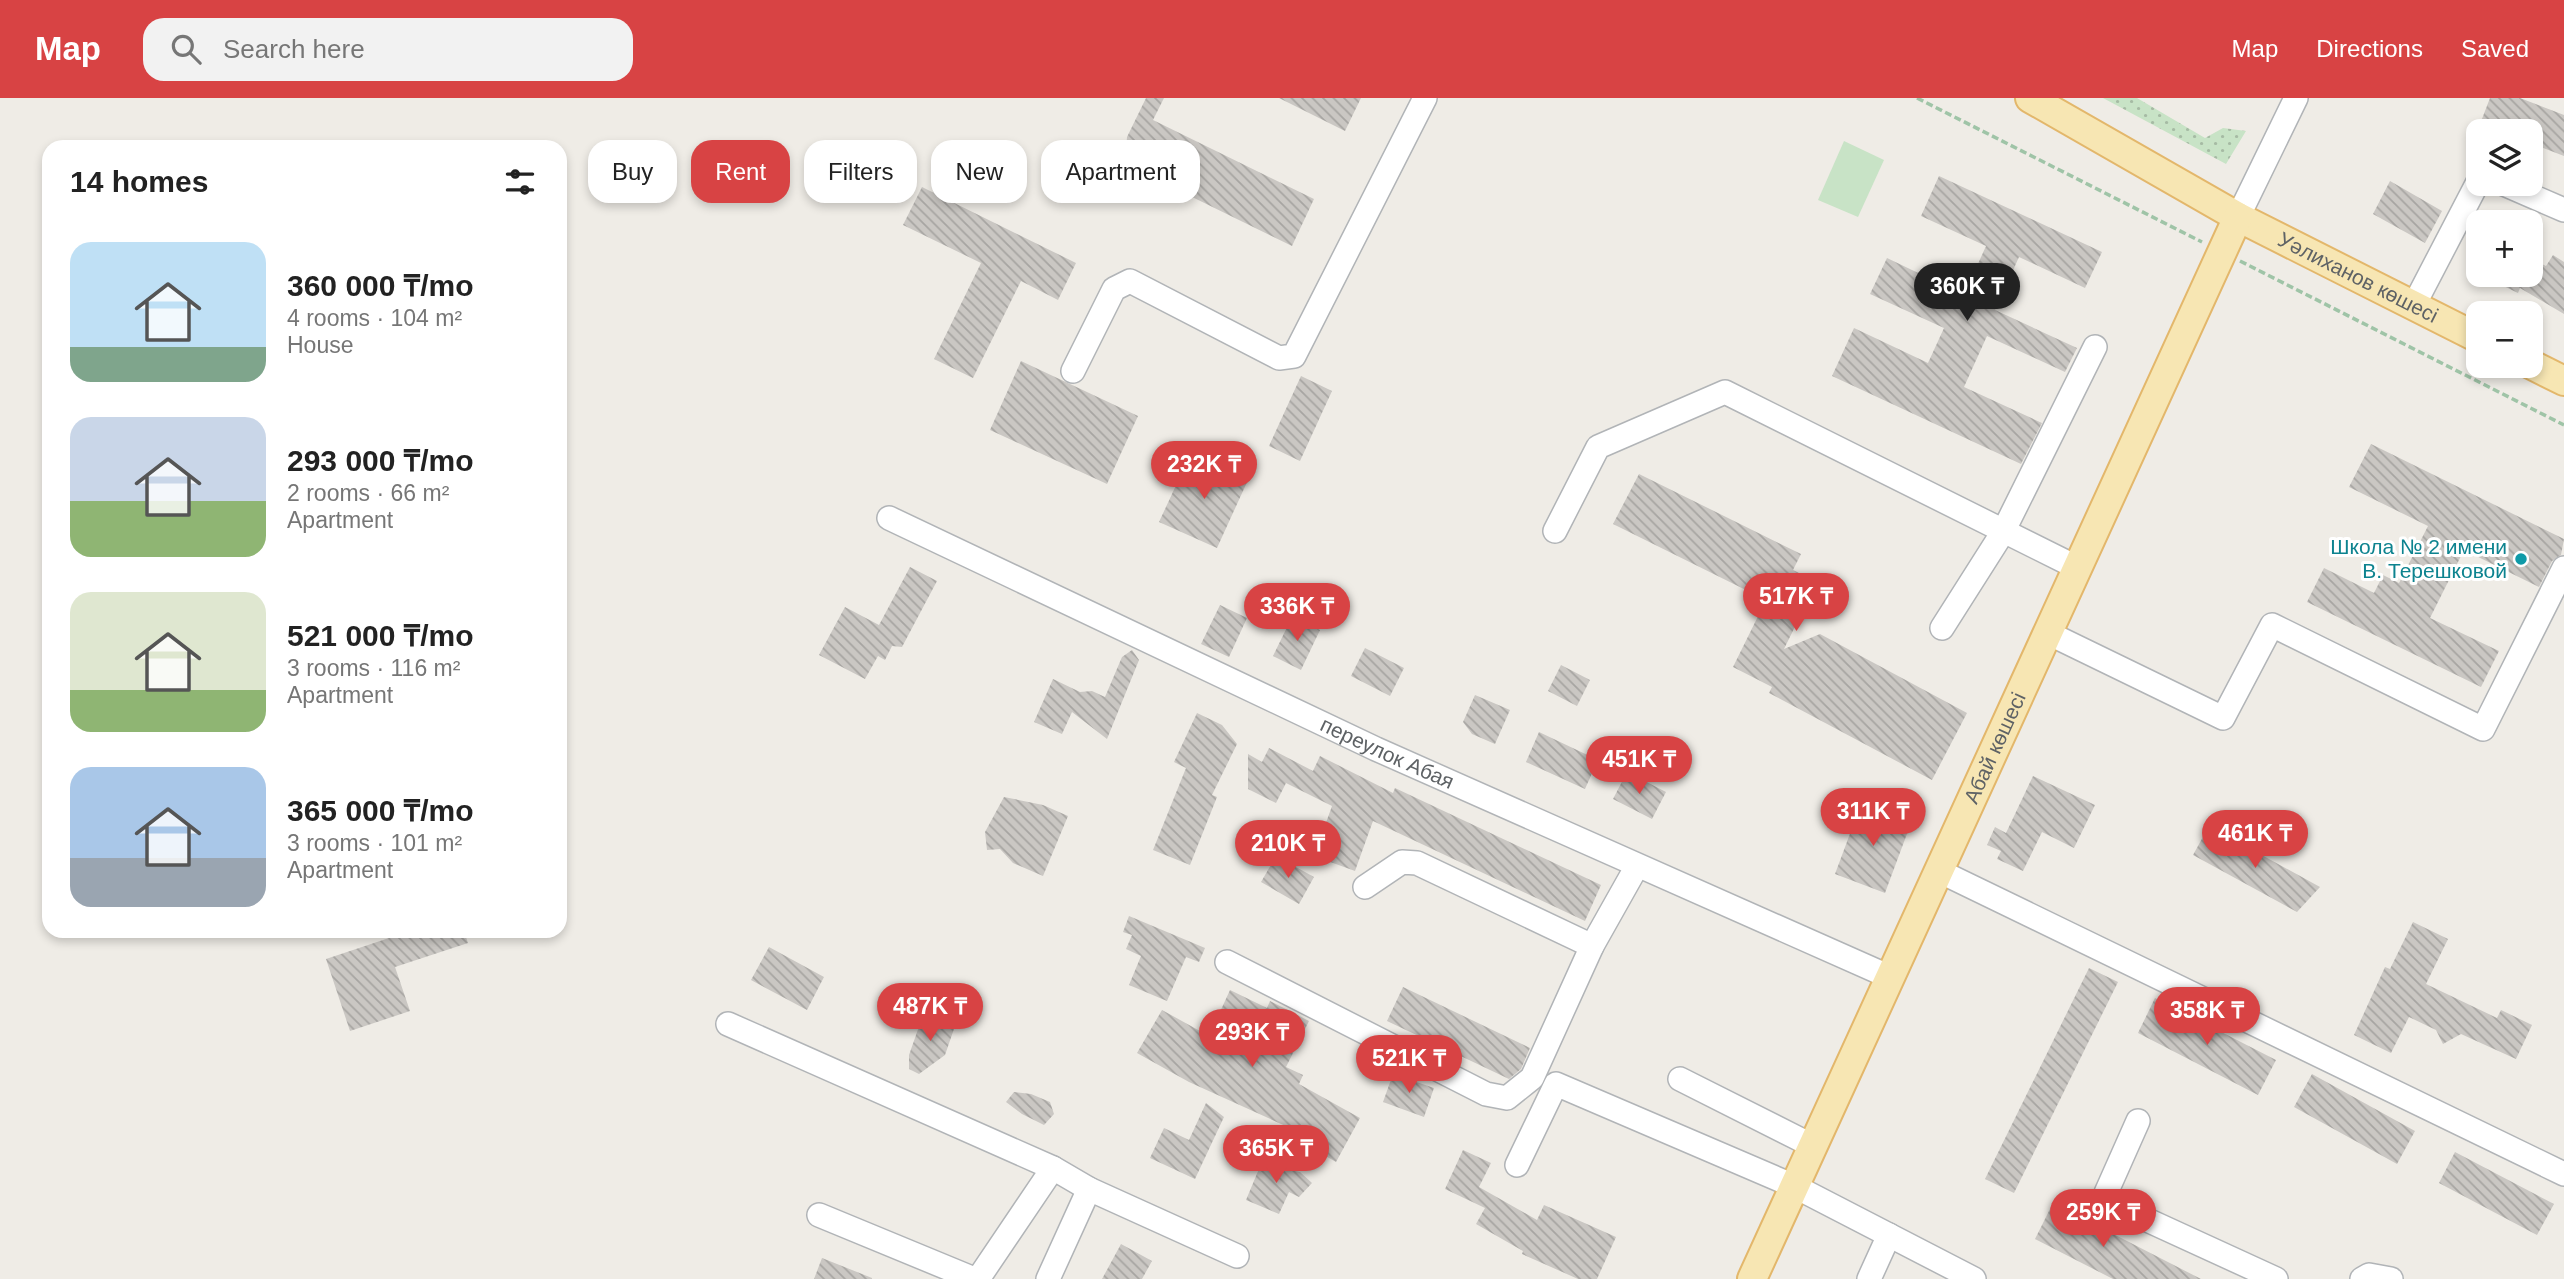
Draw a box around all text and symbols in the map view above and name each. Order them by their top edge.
search box [143,18,633,81]
text: Map [35,30,101,67]
icon: search [167,30,205,68]
text: Search here [223,34,365,64]
text: Map [2232,35,2278,62]
text: Directions [2316,35,2423,62]
text: Saved [2461,35,2529,62]
map controls [2466,119,2543,378]
button: layers [2466,119,2543,196]
chip: Buy [588,140,677,203]
chip: Rent [691,140,790,203]
chip: Filters [804,140,917,203]
chip: New [931,140,1027,203]
chip: Apartment [1041,140,1200,203]
icon: filters [501,163,539,201]
text: 14 homes [70,165,208,198]
button: + [2466,210,2543,287]
street label: Уәлиханов көшесі [2275,227,2442,327]
pin: 360K ₸ [1910,264,2024,323]
text: 360 000 ₸/mo [287,269,474,302]
icon: home [126,270,210,354]
text: 360K ₸ [1930,273,2004,299]
button: − [2466,301,2543,378]
text: 4 rooms · 104 m² [287,305,462,331]
text: House [287,332,353,358]
pin: 232K ₸ [1147,442,1261,501]
text: 293 000 ₸/mo [287,444,474,477]
icon: home [126,445,210,529]
text: 232K ₸ [1167,451,1241,477]
text: 2 rooms · 66 m² [287,480,449,506]
text: Apartment [287,507,393,533]
place label: Школа № 2 имени В. Терешковой [2330,535,2507,582]
marker: Школа № 2 имени В. Терешковой [2513,551,2529,567]
pin: 517K ₸ [1739,574,1853,633]
text: 517K ₸ [1759,583,1833,609]
pin: 336K ₸ [1240,584,1354,643]
text: 336K ₸ [1260,593,1334,619]
text: 521 000 ₸/mo [287,619,474,652]
icon: home [126,620,210,704]
text: 3 rooms · 116 m² [287,655,460,681]
text: Apartment [287,682,393,708]
street label: Абай көшесі [1959,689,2030,807]
street label: переулок Абая [1317,712,1458,793]
pin: 451K ₸ [1582,736,1696,796]
text: 451K ₸ [1602,746,1676,772]
pin: 311K ₸ [1816,788,1930,848]
text: 365 000 ₸/mo [287,794,474,827]
icon: home [126,795,210,879]
text: 311K ₸ [1837,798,1909,824]
pin: 461K ₸ [2198,810,2312,870]
pin: 210K ₸ [1231,820,1345,880]
text: 461K ₸ [2218,820,2292,846]
text: 3 rooms · 101 m² [287,830,462,856]
text: 210K ₸ [1251,830,1325,856]
text: Apartment [287,857,393,883]
pin: 487K ₸ [873,984,987,1043]
pin: 358K ₸ [2150,988,2264,1047]
text: 487K ₸ [893,993,967,1019]
text: 358K ₸ [2170,997,2244,1023]
pin: 293K ₸ [1195,1010,1309,1069]
text: 293K ₸ [1215,1019,1289,1045]
pin: 521K ₸ [1352,1035,1466,1095]
text: 521K ₸ [1372,1045,1446,1071]
pin: 365K ₸ [1219,1126,1333,1185]
text: 365K ₸ [1239,1135,1313,1161]
pin: 259K ₸ [2046,1190,2160,1249]
text: 259K ₸ [2066,1199,2140,1225]

